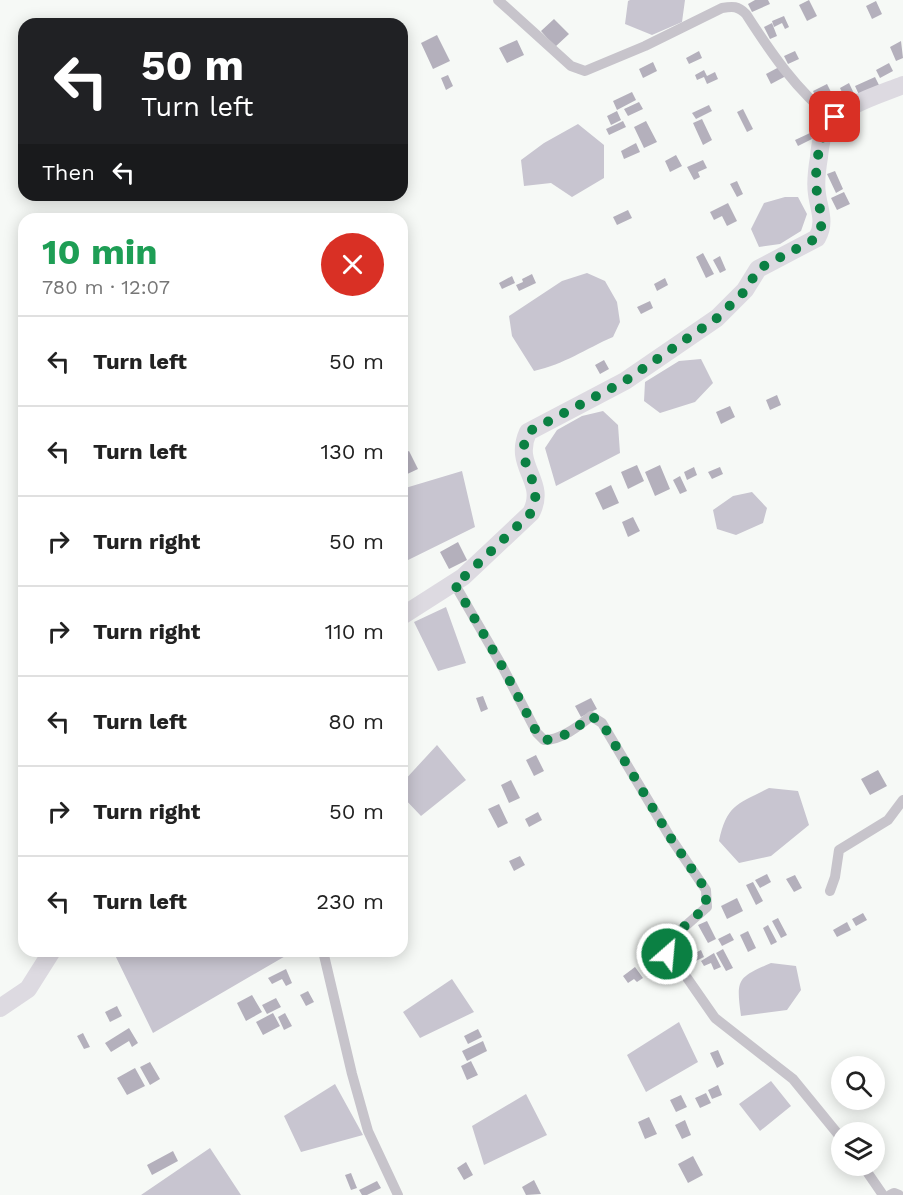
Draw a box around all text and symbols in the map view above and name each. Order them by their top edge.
text: 50 m [141,41,244,90]
icon: left [42,42,120,120]
text: Turn left [141,91,253,123]
pin [809,91,860,142]
icon: arrive [818,100,851,133]
icon: left [107,156,140,189]
text: Then [42,160,95,185]
text: 10 min [42,231,158,273]
button: close [321,233,384,296]
text: 780 m · 12:07 [42,275,170,299]
icon: left [42,345,75,378]
text: Turn left [93,349,187,374]
text: 50 m [329,349,384,374]
icon: left [42,435,75,468]
text: Turn left [93,439,187,464]
text: 130 m [320,439,384,464]
icon: right [42,525,75,558]
text: Turn right [93,529,200,554]
text: 50 m [329,529,384,554]
icon: right [42,615,75,648]
text: Turn right [93,619,200,644]
text: 110 m [325,619,384,644]
icon: left [42,705,75,738]
text: Turn left [93,709,187,734]
text: 80 m [328,709,384,734]
icon: right [42,795,75,828]
text: Turn right [93,799,200,824]
text: 50 m [329,799,384,824]
icon: left [42,885,75,918]
text: Turn left [93,889,187,914]
text: 230 m [316,889,384,914]
position arrow [635,922,699,986]
map controls [831,1056,885,1176]
button: search [831,1056,885,1110]
button: layers [831,1122,885,1176]

